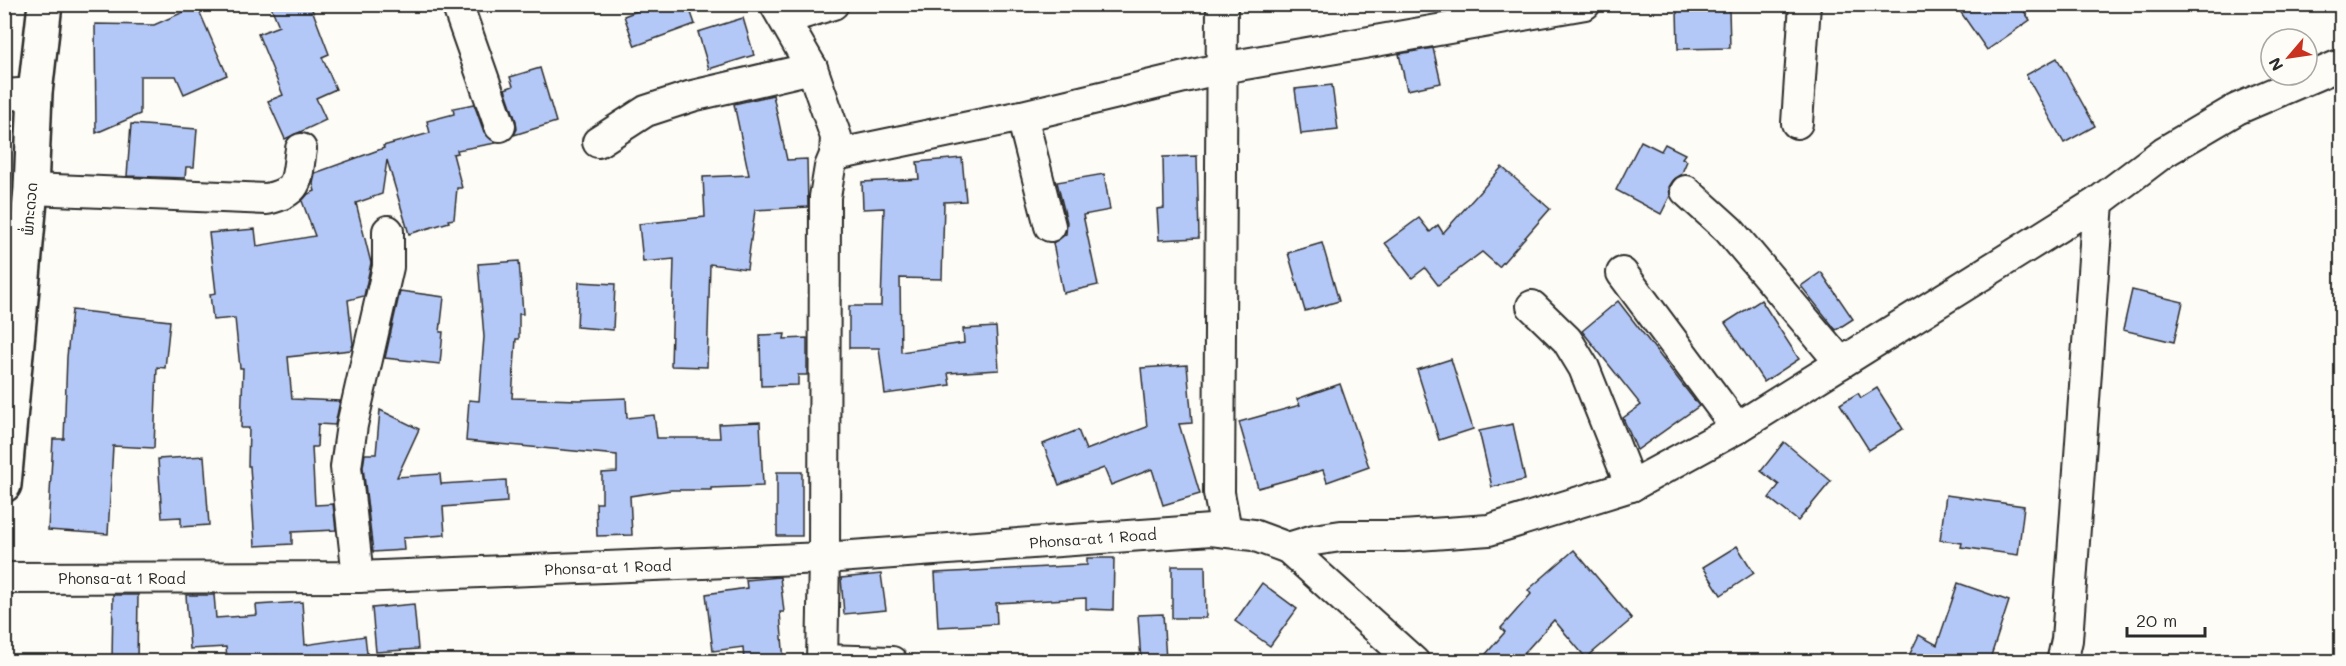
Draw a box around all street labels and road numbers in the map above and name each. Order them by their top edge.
street label: ພໍ່ກະດວດ [17,181,41,237]
street label: Phonsa-at 1 Road [1029,524,1157,552]
street label: Phonsa-at 1 Road [544,555,672,579]
street label: Phonsa-at 1 Road [58,568,186,588]

